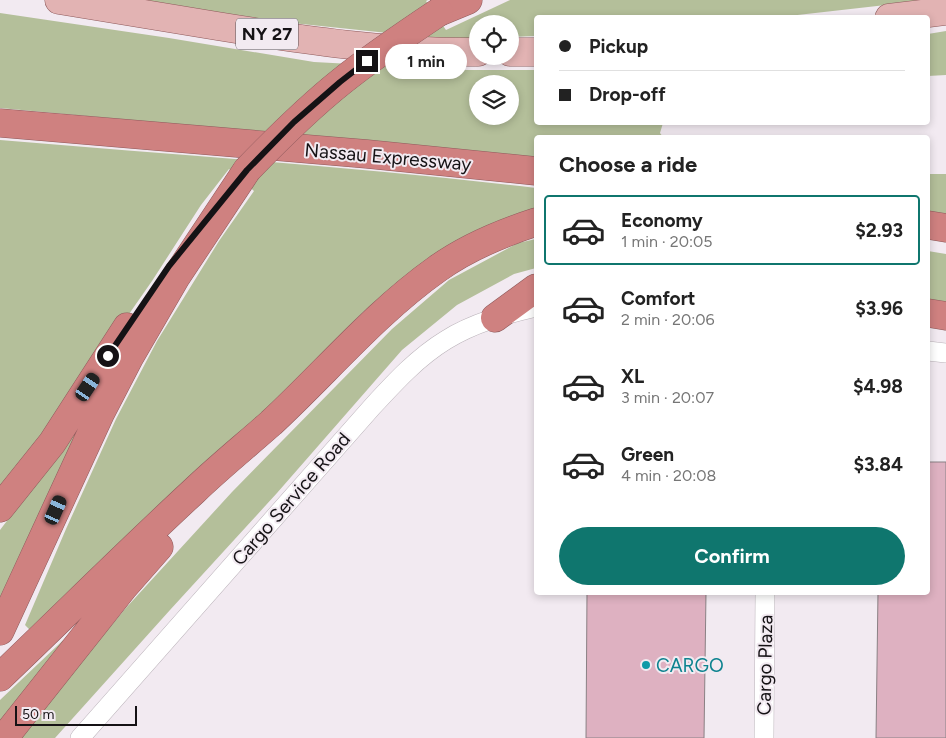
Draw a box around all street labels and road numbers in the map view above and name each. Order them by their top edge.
road number: NY 27 [236,18,298,50]
street label: Nassau Expressway [304,138,472,176]
street label: Cargo Service Road [227,428,355,570]
street label: Cargo Plaza [753,615,777,715]

